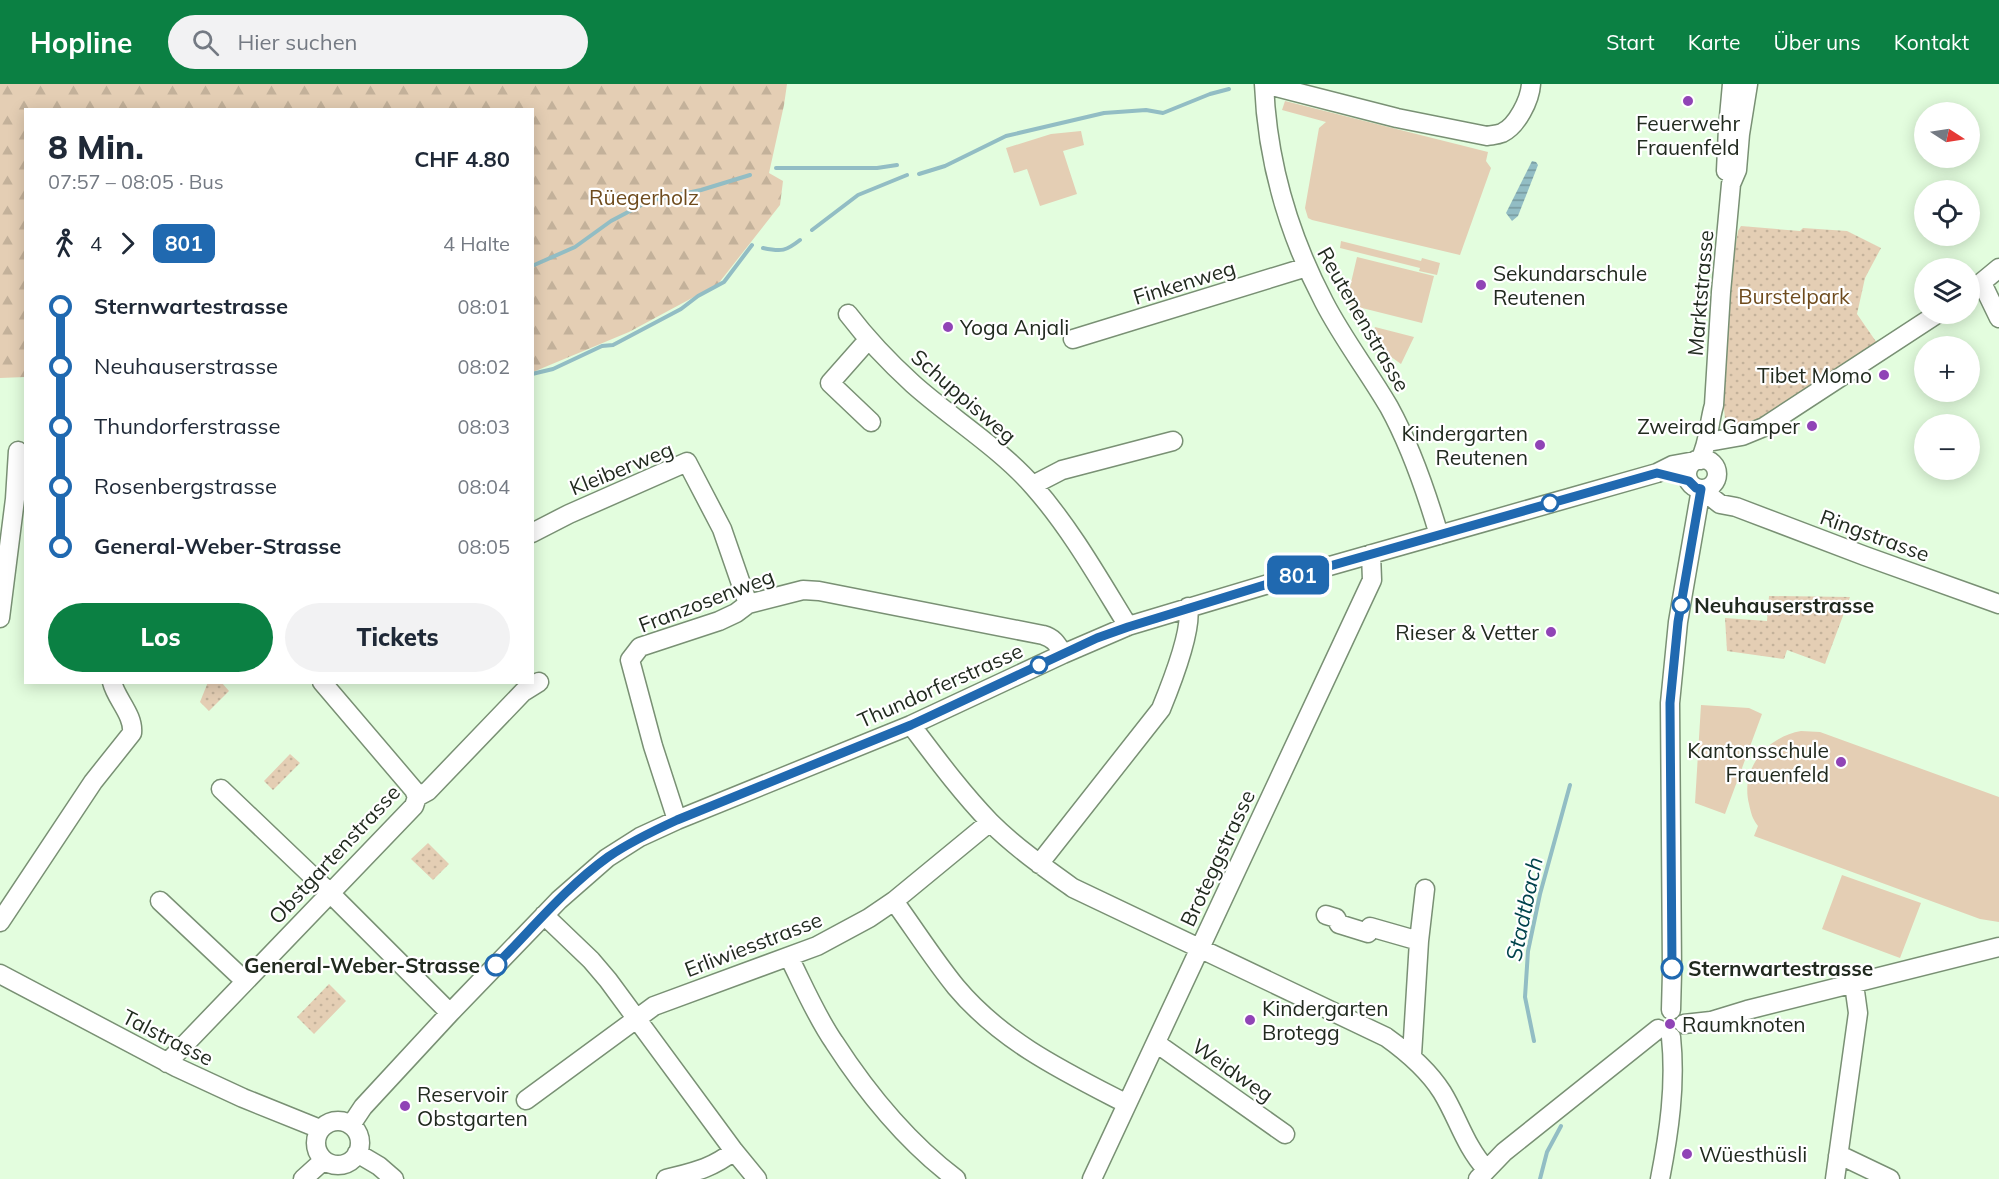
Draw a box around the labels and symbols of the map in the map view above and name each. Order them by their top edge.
marker: Feuerwehr Frauenfeld [1681,94,1695,108]
north arrow [1914,102,1980,168]
place label: Feuerwehr Frauenfeld [1636,110,1740,160]
park label: Rüegerholz [589,184,699,210]
street label: Marktstrasse [1682,229,1718,357]
street label: Reutenenstrasse [1312,242,1416,396]
street label: Finkenweg [1130,254,1238,310]
place label: Sekundarschule Reutenen [1493,260,1647,310]
marker: Sekundarschule Reutenen [1474,278,1488,292]
park label: Burstelpark [1738,283,1850,309]
place label: Yoga Anjali [959,314,1069,340]
marker: Yoga Anjali [941,320,955,334]
street label: Schuppisweg [906,343,1022,449]
place label: Tibet Momo [1757,362,1872,388]
marker: Tibet Momo [1877,368,1891,382]
place label: Zweirad Gamper [1637,413,1800,439]
marker: Zweirad Gamper [1805,419,1819,433]
place label: Kindergarten Reutenen [1401,420,1528,470]
street label: Kleiberweg [566,435,676,501]
marker: Kindergarten Reutenen [1533,438,1547,452]
unlabelled marker [1541,494,1559,512]
street label: Ringstrasse [1817,503,1933,567]
line badge: 801 [1264,556,1332,594]
street label: Franzosenweg [635,562,777,638]
place label: Neuhauserstrasse [1694,592,1874,618]
marker: Neuhauserstrasse [1672,596,1690,614]
place label: Rieser & Vetter [1395,619,1539,645]
marker: Rieser & Vetter [1544,625,1558,639]
street label: Thundorferstrasse [853,637,1027,733]
unlabelled marker [1030,656,1048,674]
place label: Kantonsschule Frauenfeld [1687,737,1829,787]
marker: Kantonsschule Frauenfeld [1834,755,1848,769]
street label: Obstgartenstrasse [263,779,405,929]
street label: Broteggstrasse [1174,786,1260,930]
water label: Stadtbach [1499,854,1549,964]
street label: Erliwiesstrasse [681,906,825,982]
place label: General-Weber-Strasse [244,952,480,978]
marker: General-Weber-Strasse [485,954,507,976]
place label: Sternwartestrasse [1688,955,1873,981]
marker: Sternwartestrasse [1661,957,1683,979]
place label: Kindergarten Brotegg [1262,995,1389,1045]
street label: Talstrasse [118,1003,218,1071]
place label: Raumknoten [1682,1011,1806,1037]
marker: Kindergarten Brotegg [1243,1013,1257,1027]
marker: Raumknoten [1663,1017,1677,1031]
street label: Weidweg [1187,1033,1279,1107]
place label: Reservoir Obstgarten [417,1081,528,1131]
marker: Reservoir Obstgarten [398,1099,412,1113]
place label: Wüesthüsli [1699,1141,1807,1167]
marker: Wüesthüsli [1680,1147,1694,1161]

